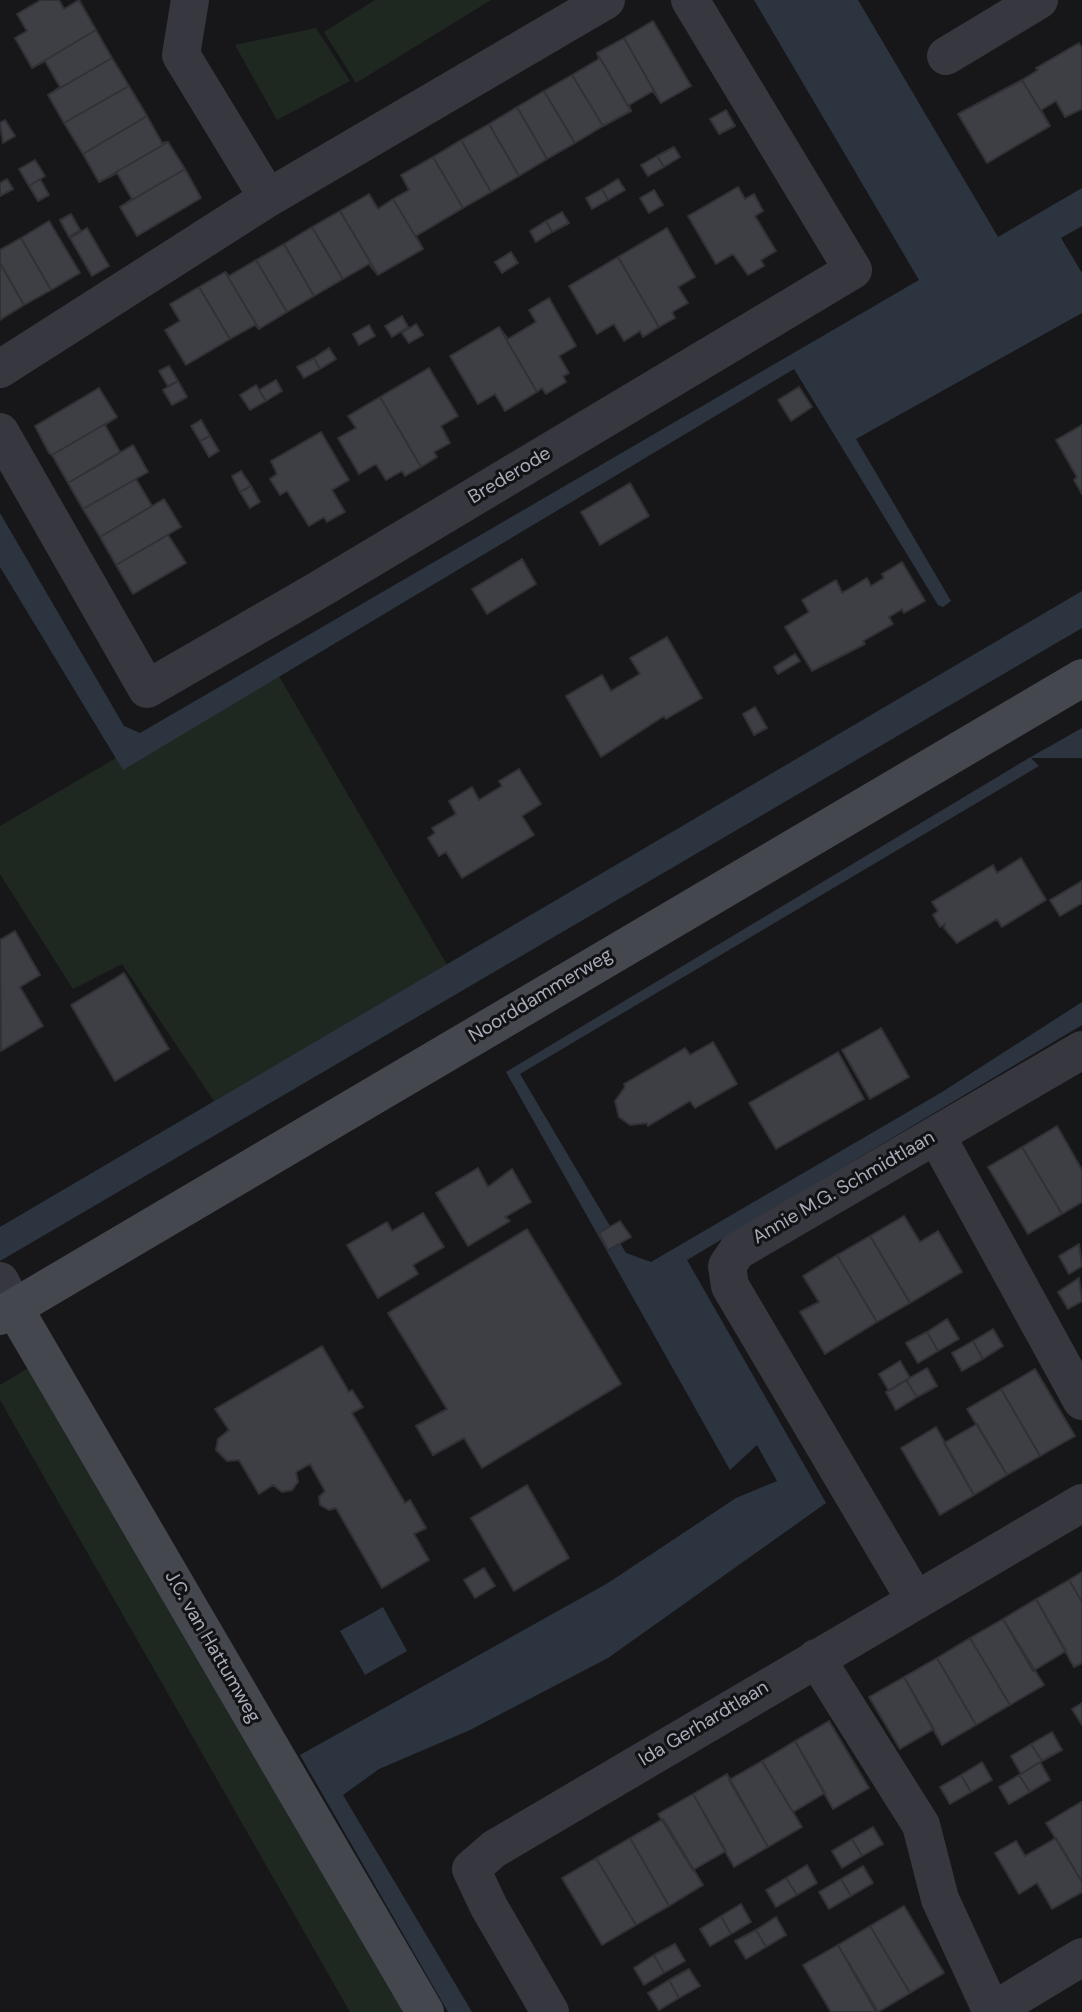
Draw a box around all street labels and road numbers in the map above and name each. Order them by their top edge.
street label: Brederode [465,442,555,510]
street label: Noorddammerweg [465,944,617,1048]
street label: Annie M.G. Schmidtlaan [749,1126,939,1250]
street label: J.C. van Hattumweg [159,1567,265,1727]
street label: Ida Gerhardtlaan [635,1676,773,1772]

